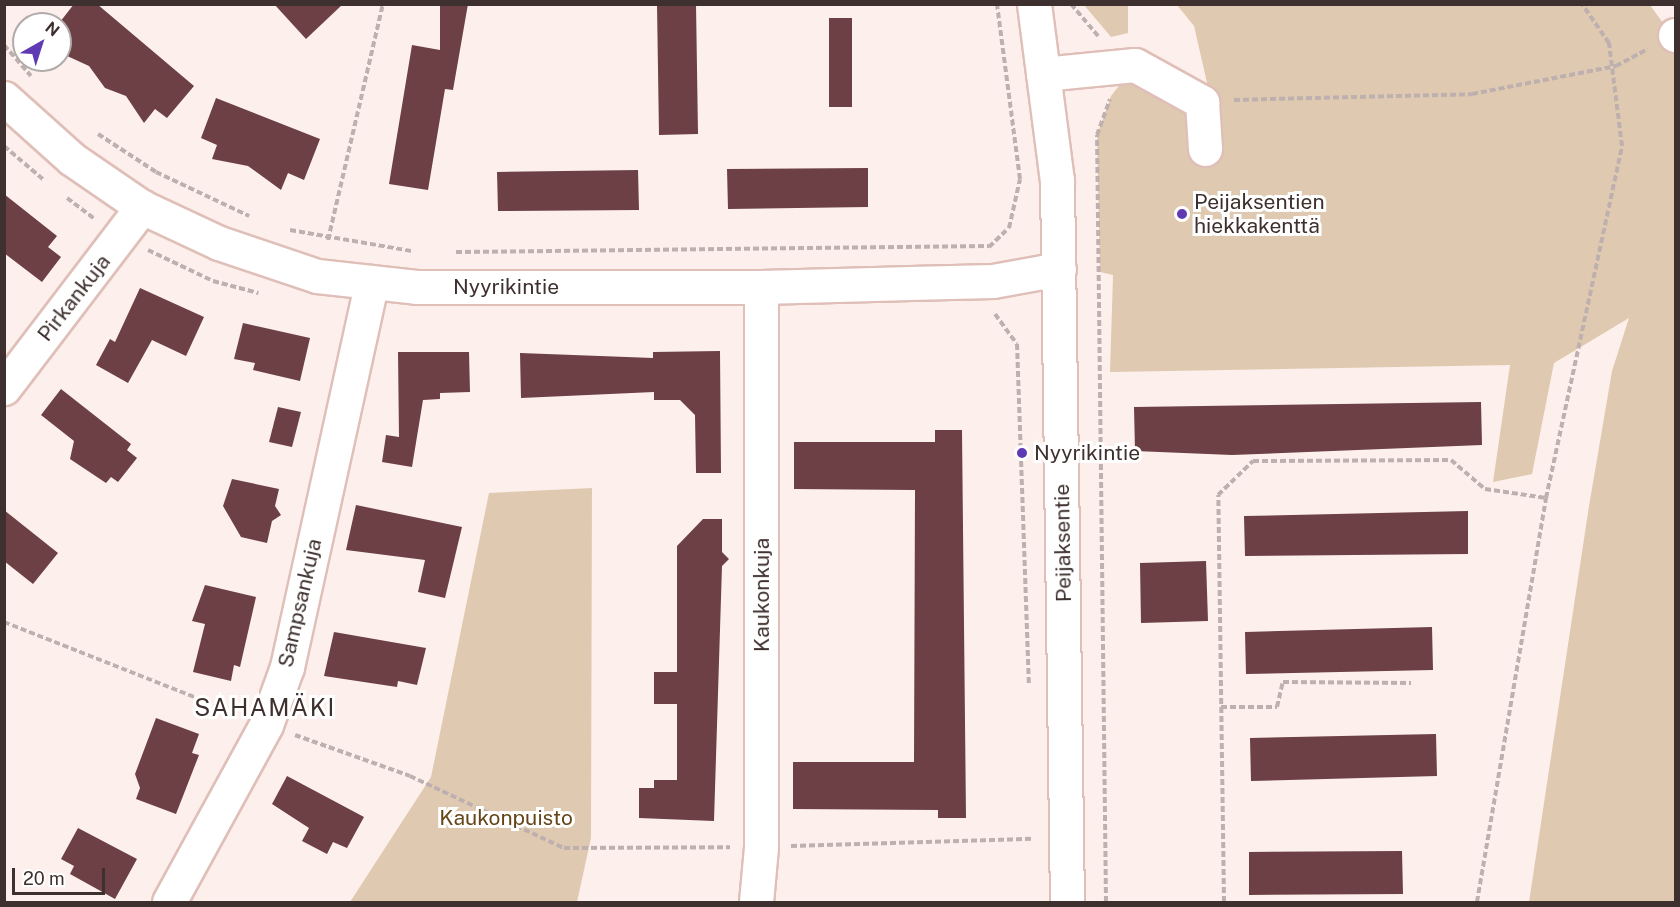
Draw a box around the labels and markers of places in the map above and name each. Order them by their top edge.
place label: Peijaksentien hiekkakenttä [1194,189,1325,239]
marker: Peijaksentien hiekkakenttä [1175,207,1189,221]
place label: Nyyrikintie [1034,440,1140,466]
marker: Nyyrikintie [1015,446,1029,460]

